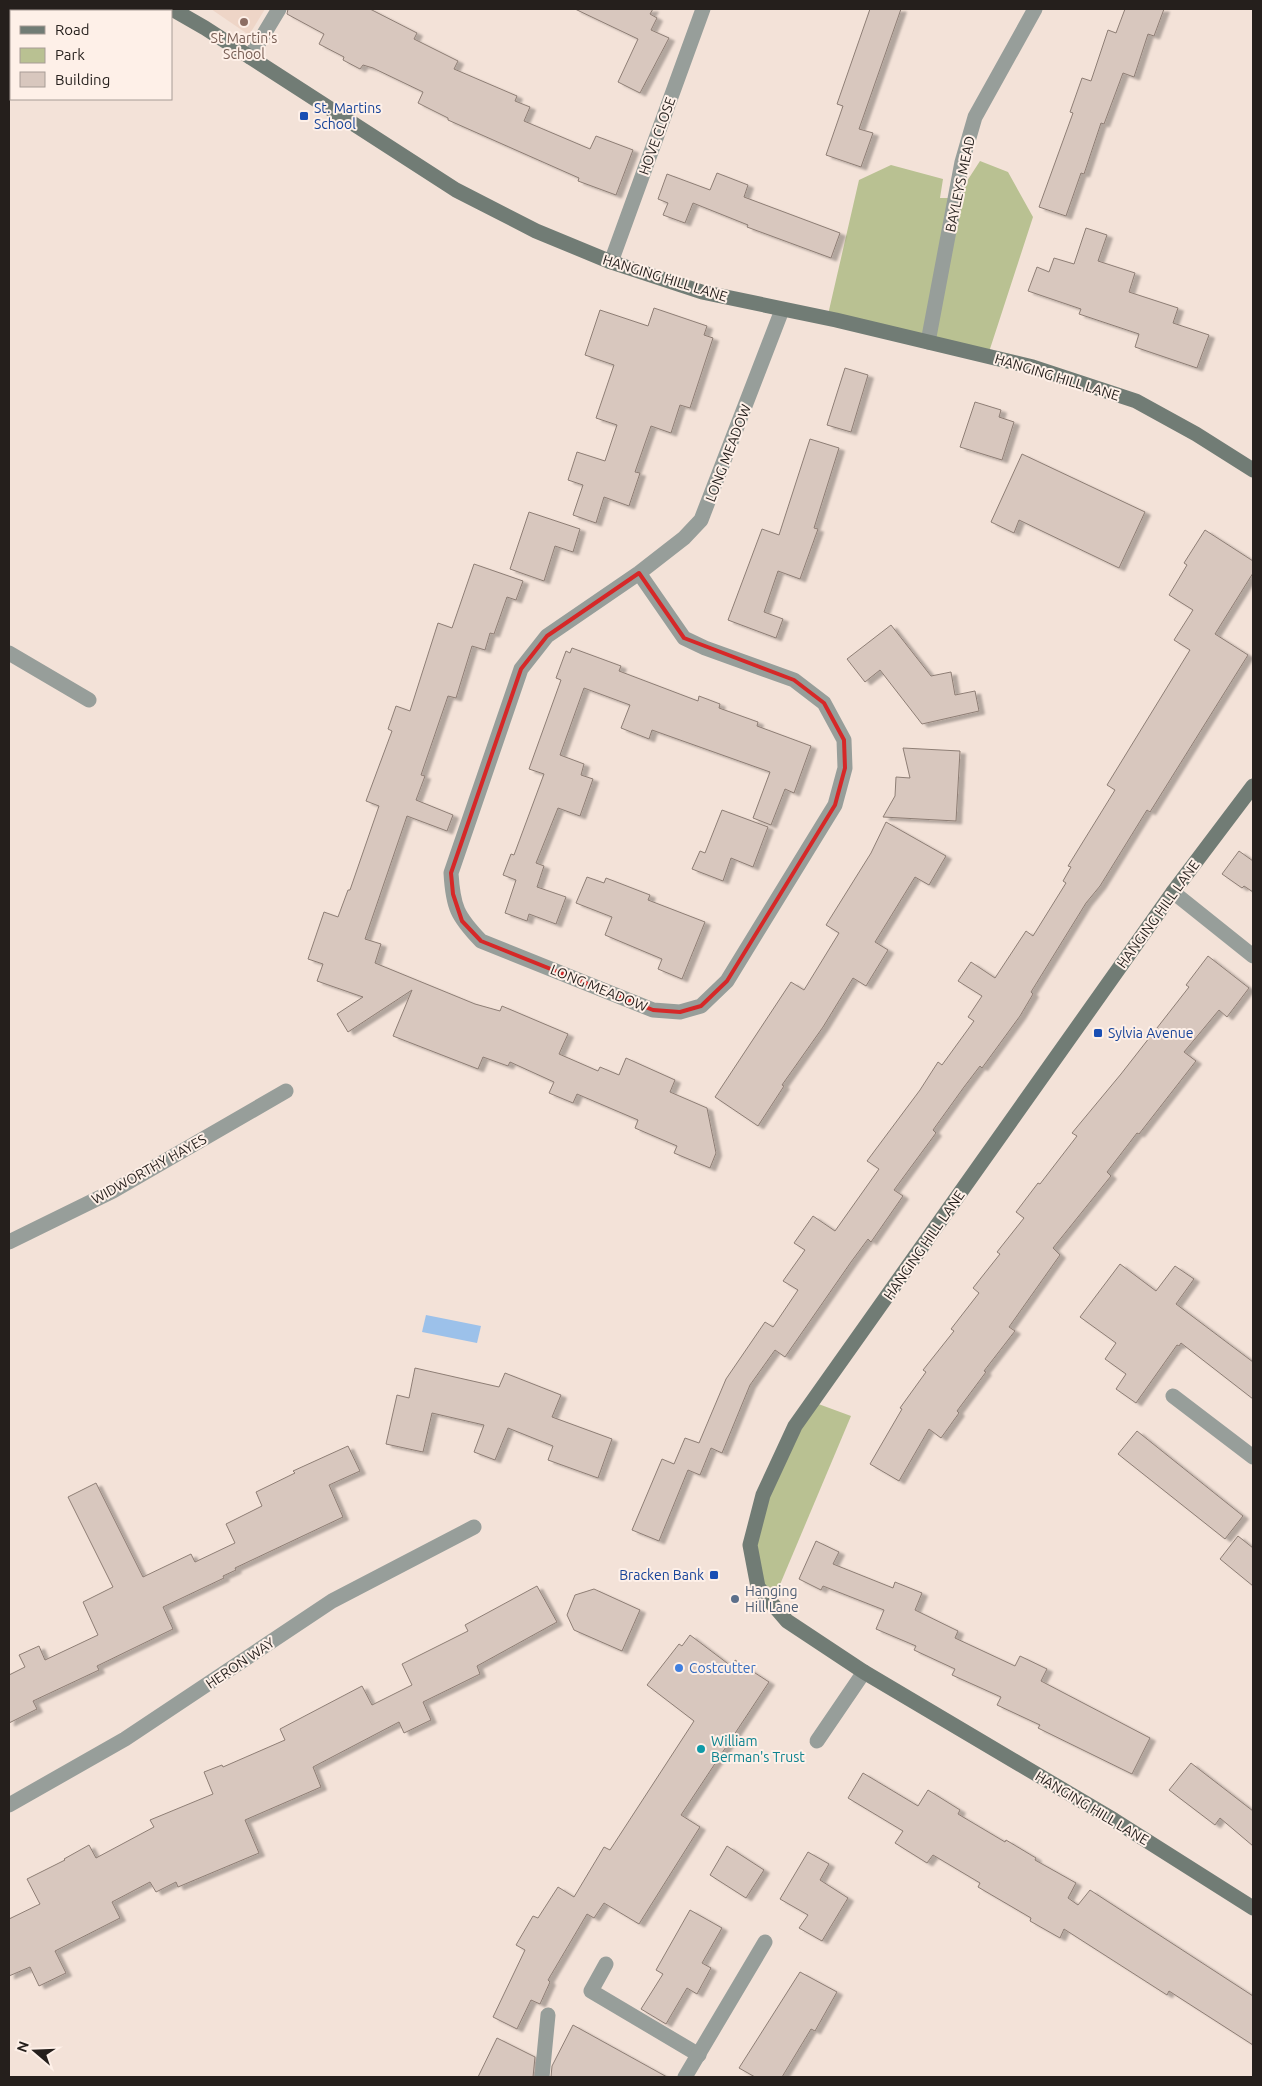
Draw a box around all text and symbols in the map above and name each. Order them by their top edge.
legend [10,10,172,100]
marker: St Martin's School [238,16,250,28]
text: Road [55,21,90,38]
place label: St Martin's School [211,30,277,62]
text: Park [55,46,85,63]
text: Building [55,71,110,88]
street label: HOVE CLOSE [636,95,679,177]
place label: St. Martins School [314,100,381,132]
marker: St. Martins School [298,110,310,122]
street label: BAYLEYS MEAD [942,134,978,234]
street label: HANGING HILL LANE [601,251,729,305]
street label: HANGING HILL LANE [993,350,1121,404]
street label: LONG MEADOW [702,402,754,504]
street label: HANGING HILL LANE [1113,857,1203,971]
street label: LONG MEADOW [548,961,650,1015]
place label: Sylvia Avenue [1108,1025,1193,1041]
marker: Sylvia Avenue [1092,1027,1104,1039]
street label: WIDWORTHY HAYES [89,1131,209,1207]
street label: HANGING HILL LANE [880,1187,968,1303]
place label: Bracken Bank [619,1567,704,1583]
marker: Bracken Bank [708,1569,720,1581]
place label: Hanging Hill Lane [745,1583,799,1615]
marker: Hanging Hill Lane [729,1593,741,1605]
street label: HERON WAY [203,1634,277,1692]
place label: Costcutter [689,1660,757,1676]
marker: Costcutter [673,1662,685,1674]
place label: William Berman's Trust [711,1733,805,1765]
marker: William Berman's Trust [695,1743,707,1755]
street label: HANGING HILL LANE [1032,1768,1152,1848]
north arrow [10,2026,60,2076]
text: N [13,2039,32,2054]

